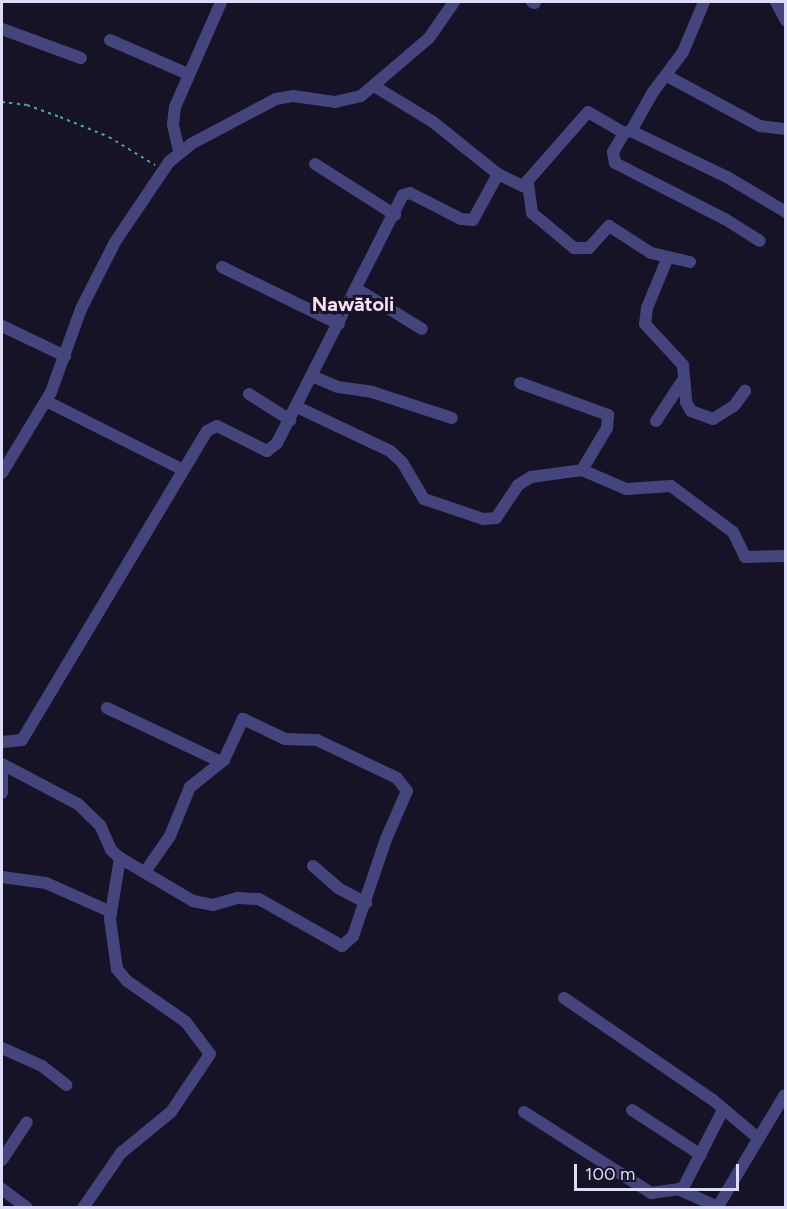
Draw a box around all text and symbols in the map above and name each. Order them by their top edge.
district label: Nawātoli [312,292,394,316]
scale bar [577,1152,742,1190]
text: 100 m [585,1163,635,1185]

